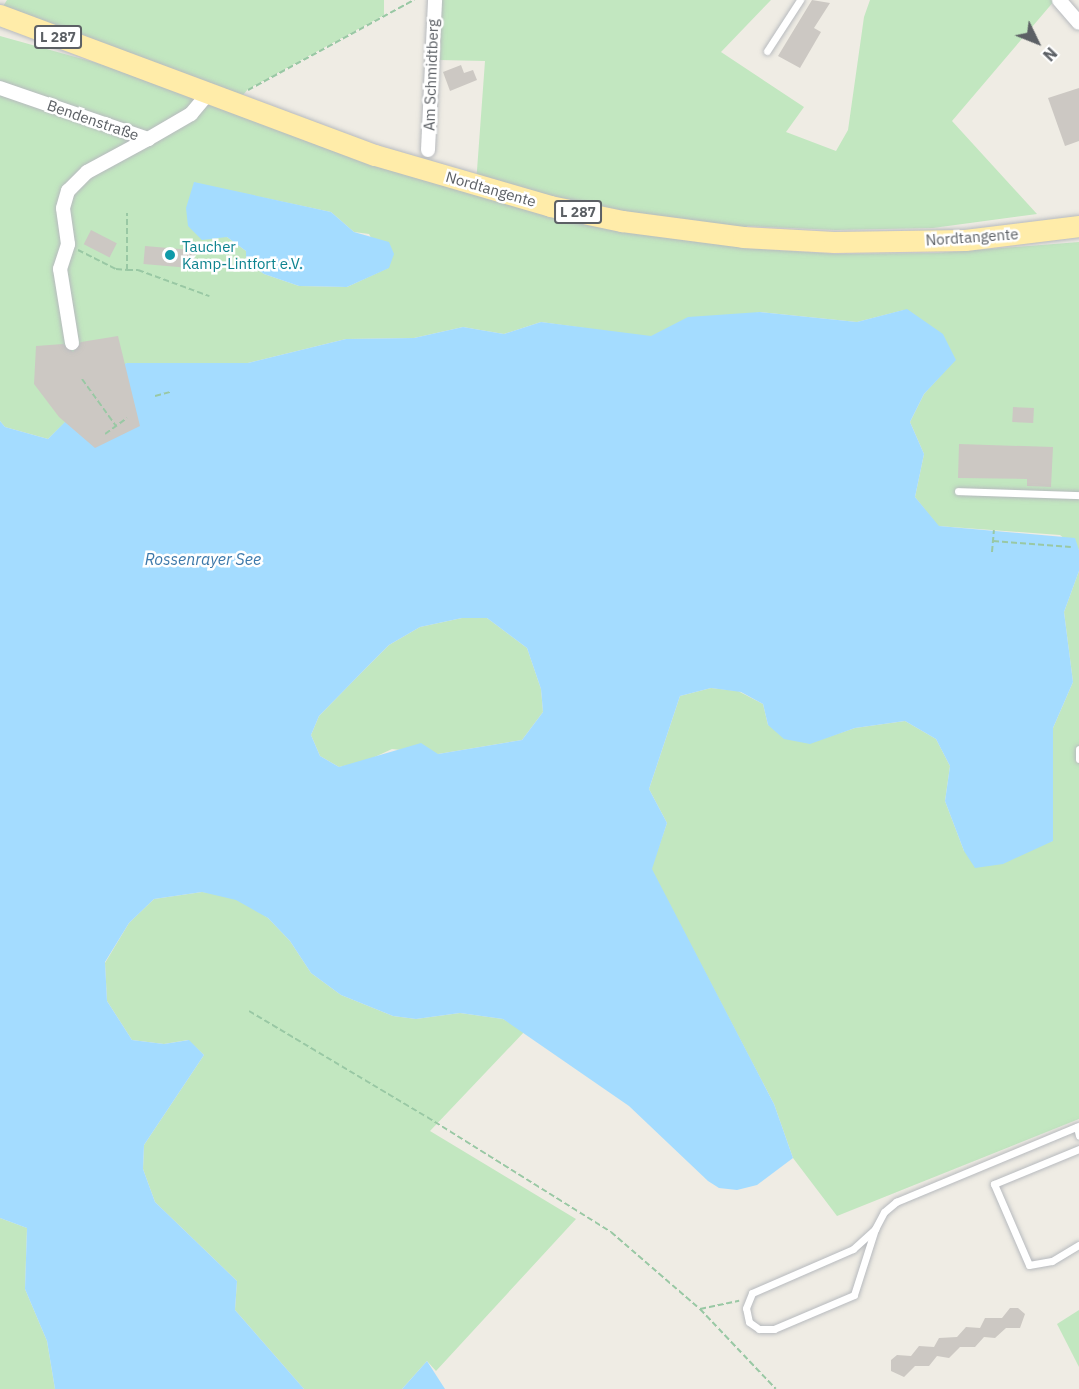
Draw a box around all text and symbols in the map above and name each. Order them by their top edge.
north arrow [1007,12,1067,72]
street label: Am Schmidtberg [420,19,442,131]
road number: L 287 [34,26,82,48]
text: N [1039,43,1061,65]
street label: Bendenstraße [45,96,141,144]
street label: Nordtangente [444,168,538,210]
road number: L 287 [554,201,602,223]
street label: Nordtangente [925,225,1019,249]
place label: Taucher Kamp-Lintfort e.V. [182,237,303,272]
marker: Taucher Kamp-Lintfort e.V. [163,248,177,262]
water label: Rossenrayer See [145,549,261,569]

